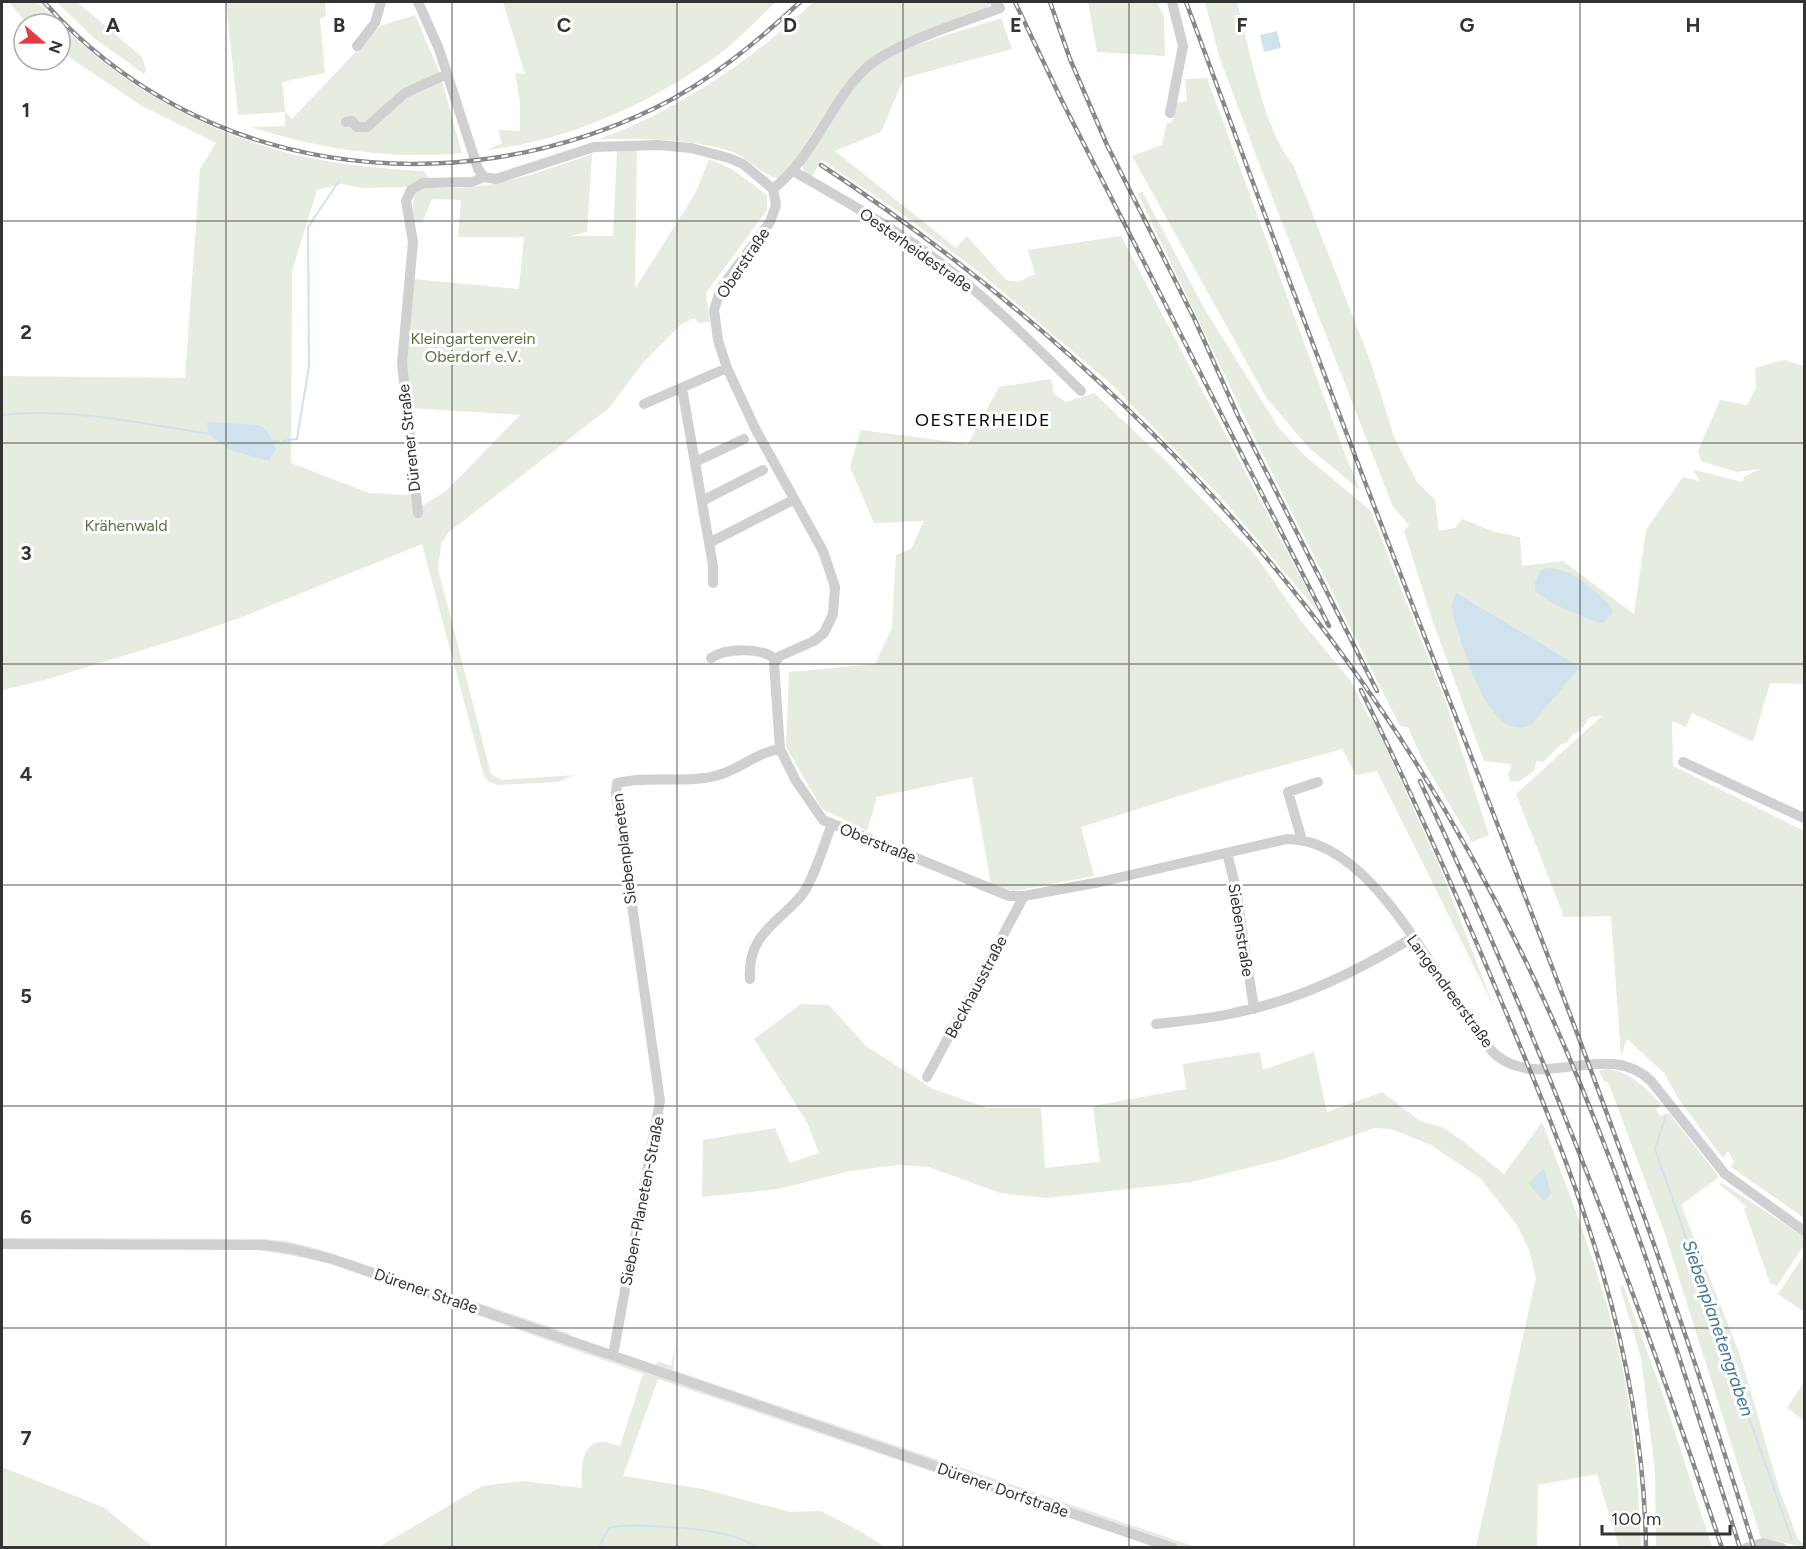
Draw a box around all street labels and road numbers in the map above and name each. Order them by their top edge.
street label: Oesterheidestraße [856,204,976,296]
street label: Oberstraße [713,224,774,302]
street label: Dürener Straße [394,383,424,493]
street label: Siebenplaneten [608,792,640,906]
street label: Oberstraße [837,819,919,867]
street label: Siebenstraße [1224,882,1258,978]
street label: Langendreerstraße [1403,931,1498,1051]
street label: Beckhausstraße [941,932,1011,1041]
street label: Sieben-Planeten-Straße [616,1114,668,1287]
street label: Dürener Straße [372,1264,481,1318]
street label: Dürener Dorfstraße [935,1459,1071,1521]

